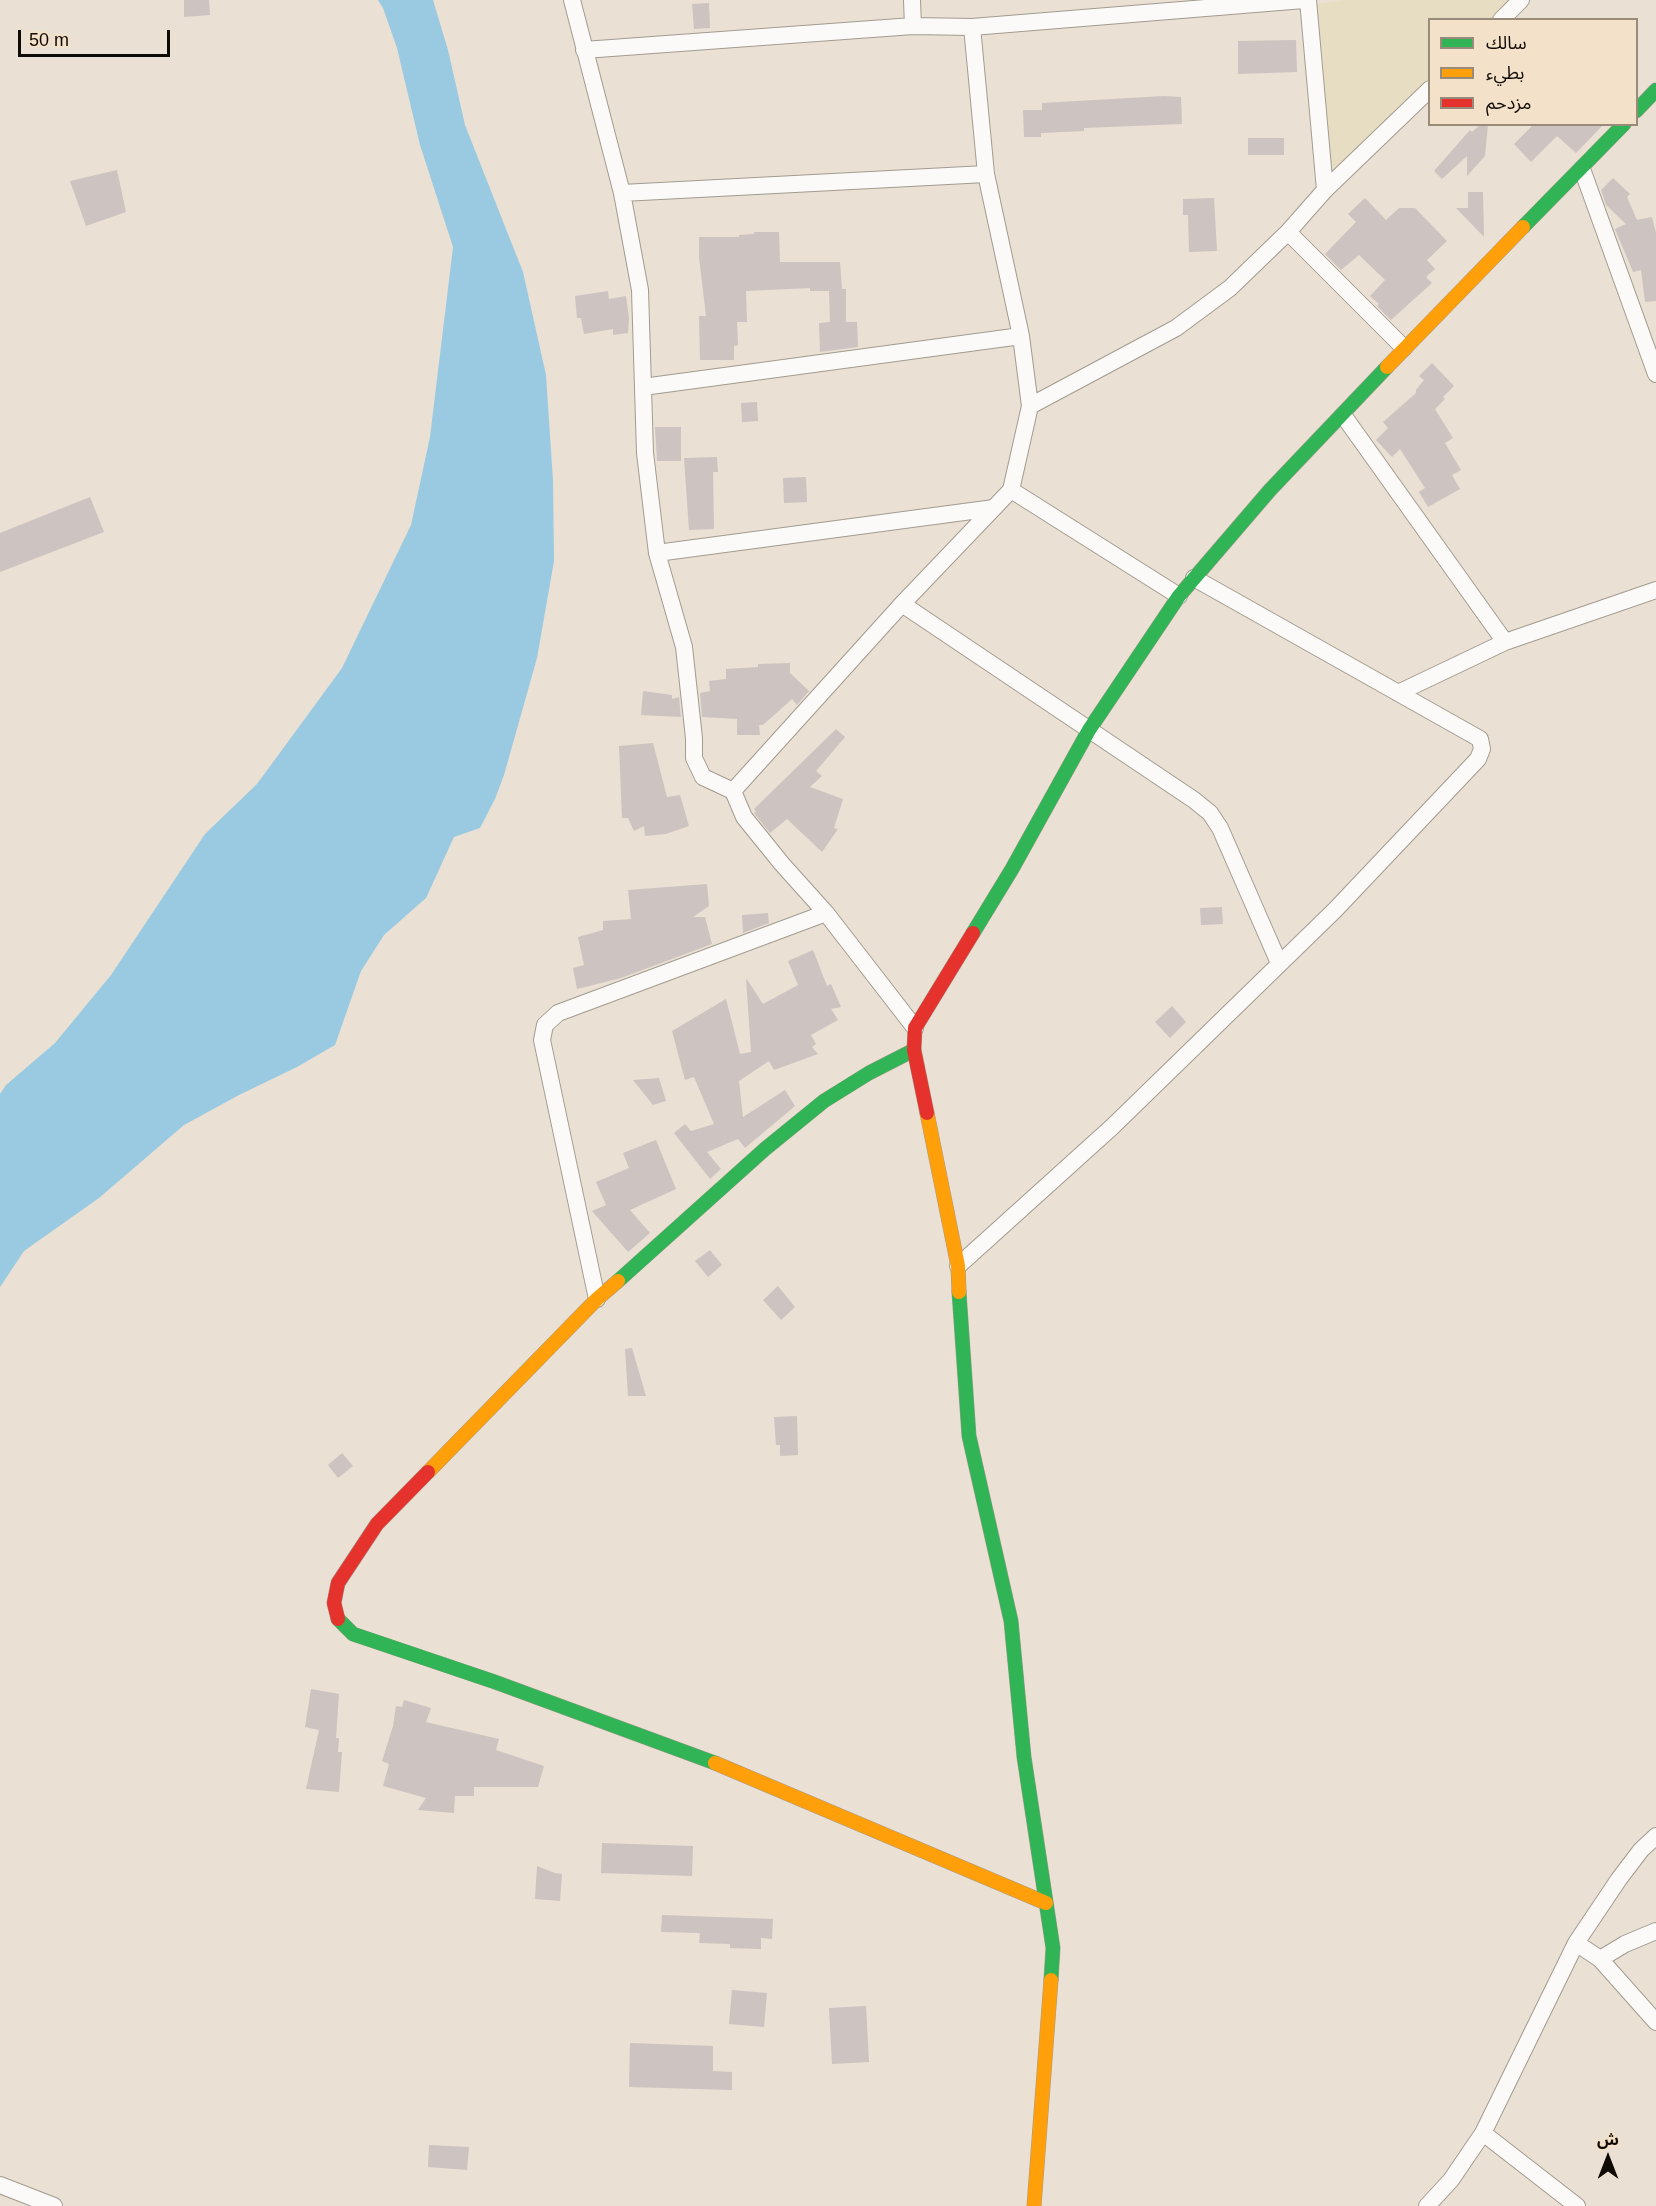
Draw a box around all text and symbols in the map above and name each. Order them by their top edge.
scale bar [21,18,172,56]
legend [1428,18,1638,126]
text: 50 m [29,30,69,50]
text: سالك [1486,33,1527,53]
text: بطيء [1486,63,1524,83]
text: مزدحم [1486,93,1531,113]
north arrow [1578,2128,1638,2188]
text: ش [1597,2131,1619,2148]

